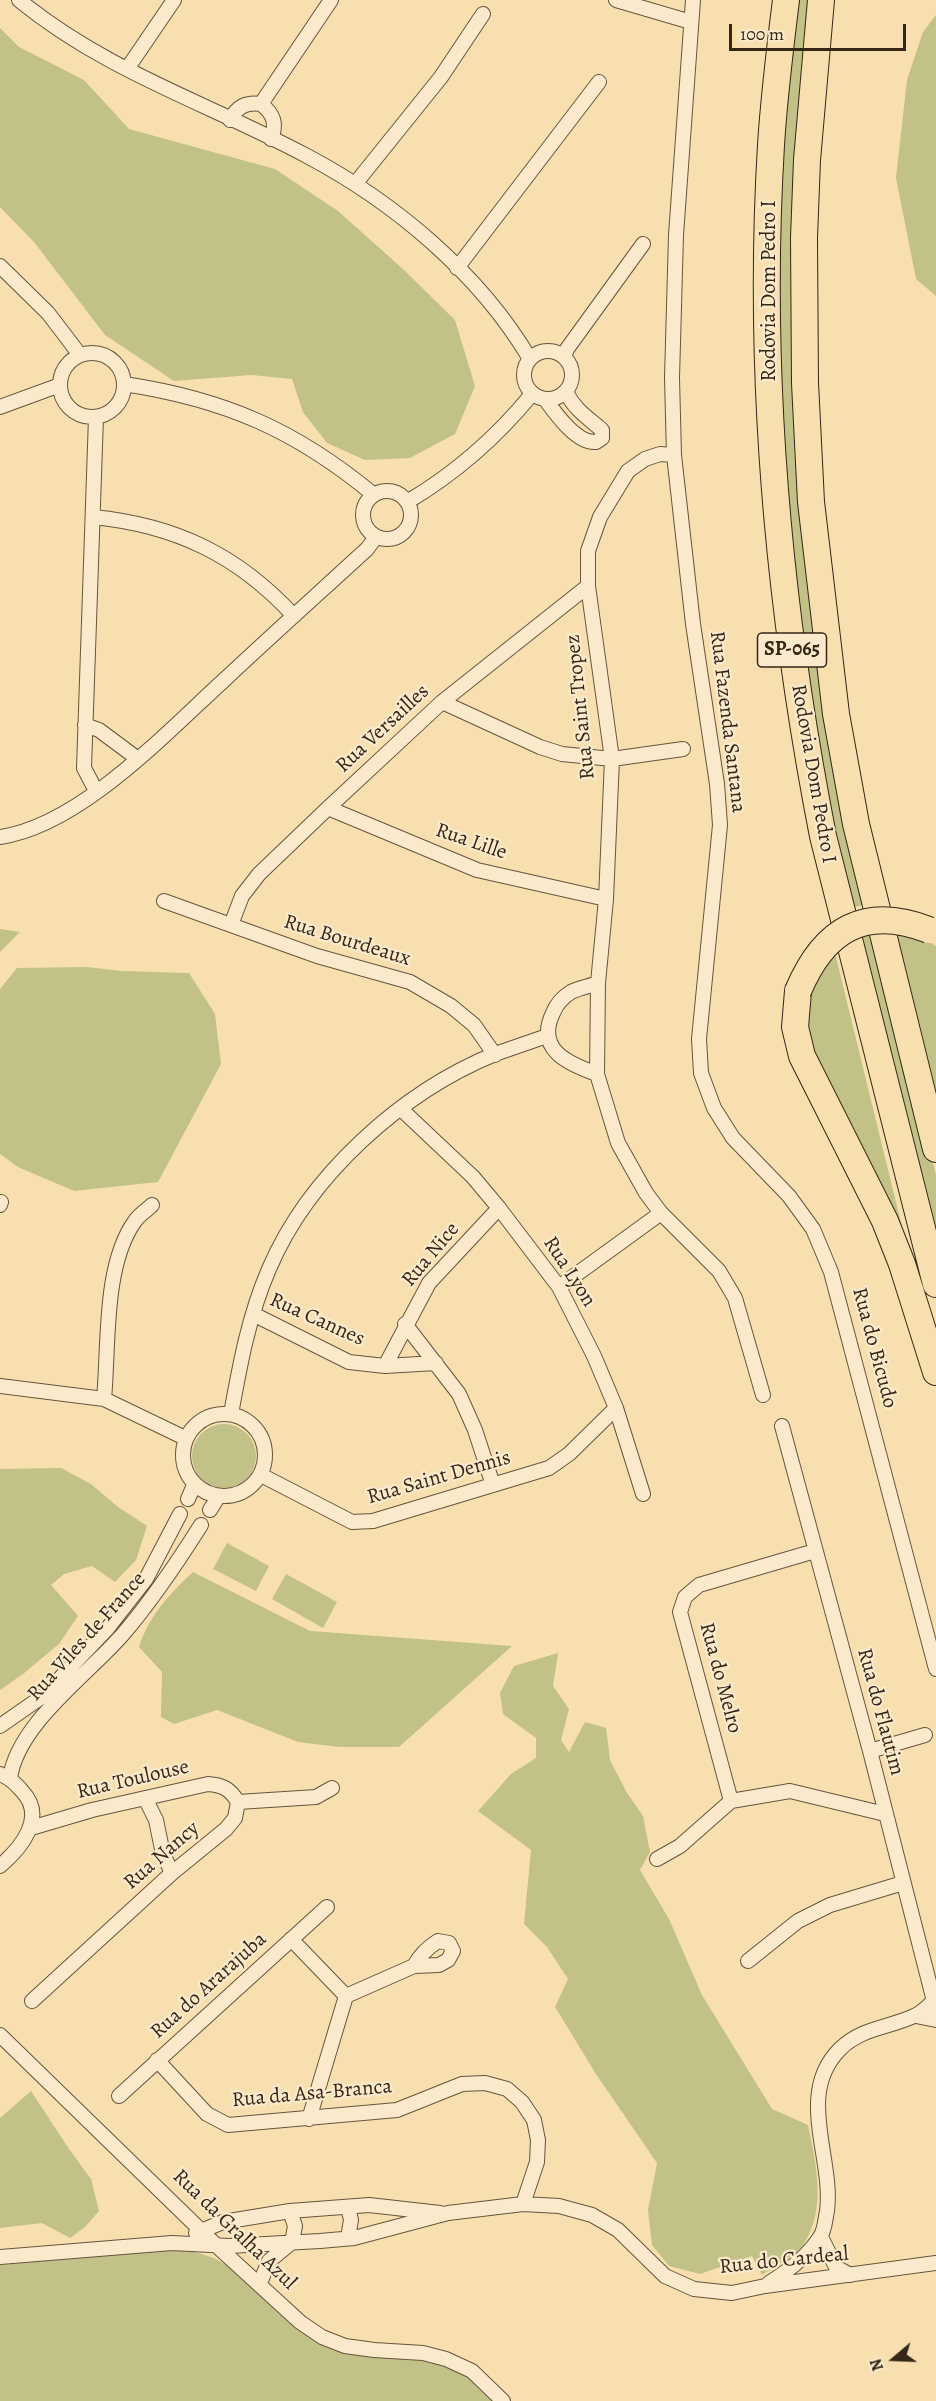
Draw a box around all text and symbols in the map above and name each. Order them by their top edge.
scale bar [732,12,909,50]
text: 100 m [740,22,784,46]
street label: Rodovia Dom Pedro I [757,200,783,382]
street label: Rua Fazenda Santana [703,630,751,814]
street label: Rua Saint Tropez [561,633,601,781]
road number: SP-065 [758,633,826,667]
street label: Rua Versailles [331,679,435,779]
street label: Rodovia Dom Pedro I [785,682,841,866]
street label: Rua Lille [432,818,510,866]
street label: Rua Bourdeaux [281,910,413,972]
street label: Rua Nice [397,1218,465,1292]
street label: Rua Lyon [537,1232,601,1312]
street label: Rua do Bicudo [846,1285,902,1411]
street label: Rua Cannes [266,1288,368,1352]
street label: Rua Saint Dennis [364,1445,514,1511]
street label: Rua Viles de France [22,1567,152,1707]
street label: Rua do Melro [693,1620,747,1736]
street label: Rua do Flautim [851,1646,909,1778]
street label: Rua Toulouse [74,1755,192,1805]
street label: Rua Nancy [119,1816,205,1896]
street label: Rua do Ararajuba [146,1927,272,2045]
street label: Rua da Asa-Branca [231,2074,393,2114]
street label: Rua da Gralha Azul [167,2164,301,2296]
street label: Rua do Cardeal [718,2242,850,2280]
north arrow [864,2329,924,2389]
text: N [865,2356,889,2374]

